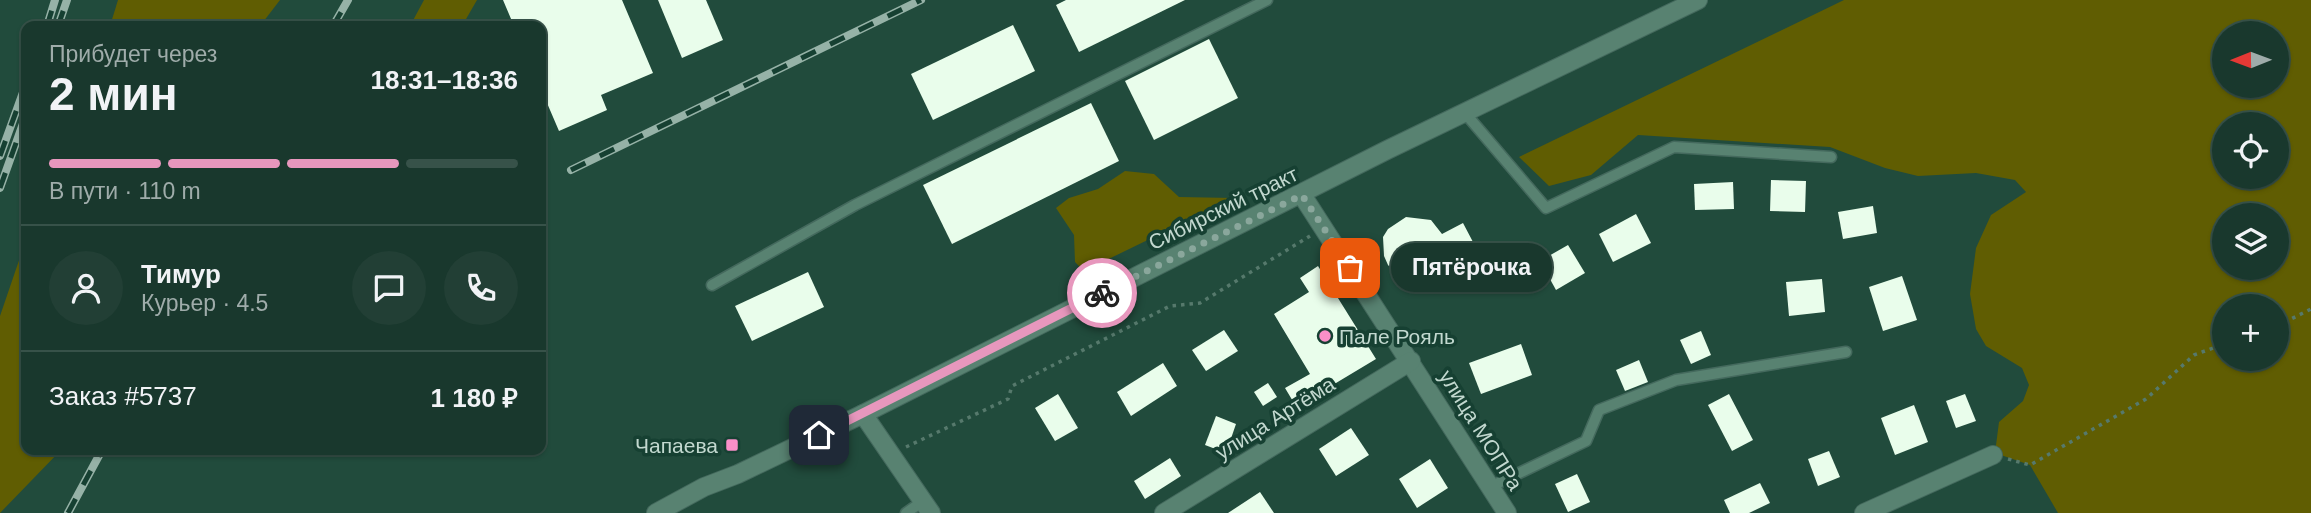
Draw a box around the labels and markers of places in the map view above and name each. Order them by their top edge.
pin [1320,238,1380,298]
callout: Пятёрочка [1392,244,1553,292]
place label: Пале Рояль [1339,325,1455,348]
marker: Пале Рояль [1317,328,1333,344]
pin [789,405,849,465]
place label: Чапаева [635,434,718,457]
marker: Чапаева [724,437,740,453]

